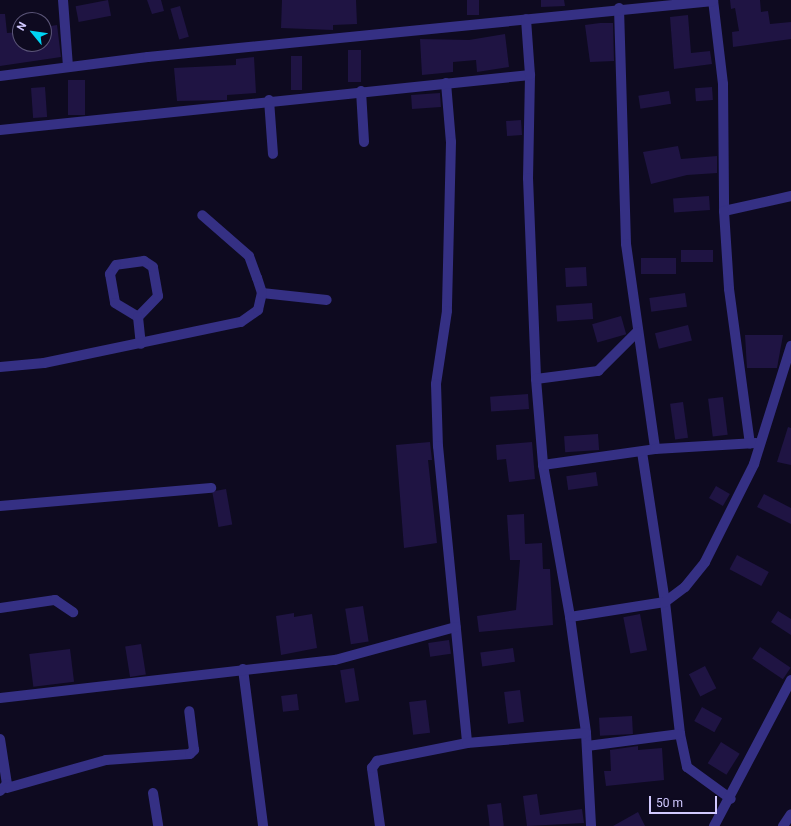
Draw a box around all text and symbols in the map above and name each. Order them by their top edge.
north arrow [12,12,52,52]
text: N [14,20,30,33]
scale bar [651,788,719,814]
text: 50 m [656,796,683,810]

